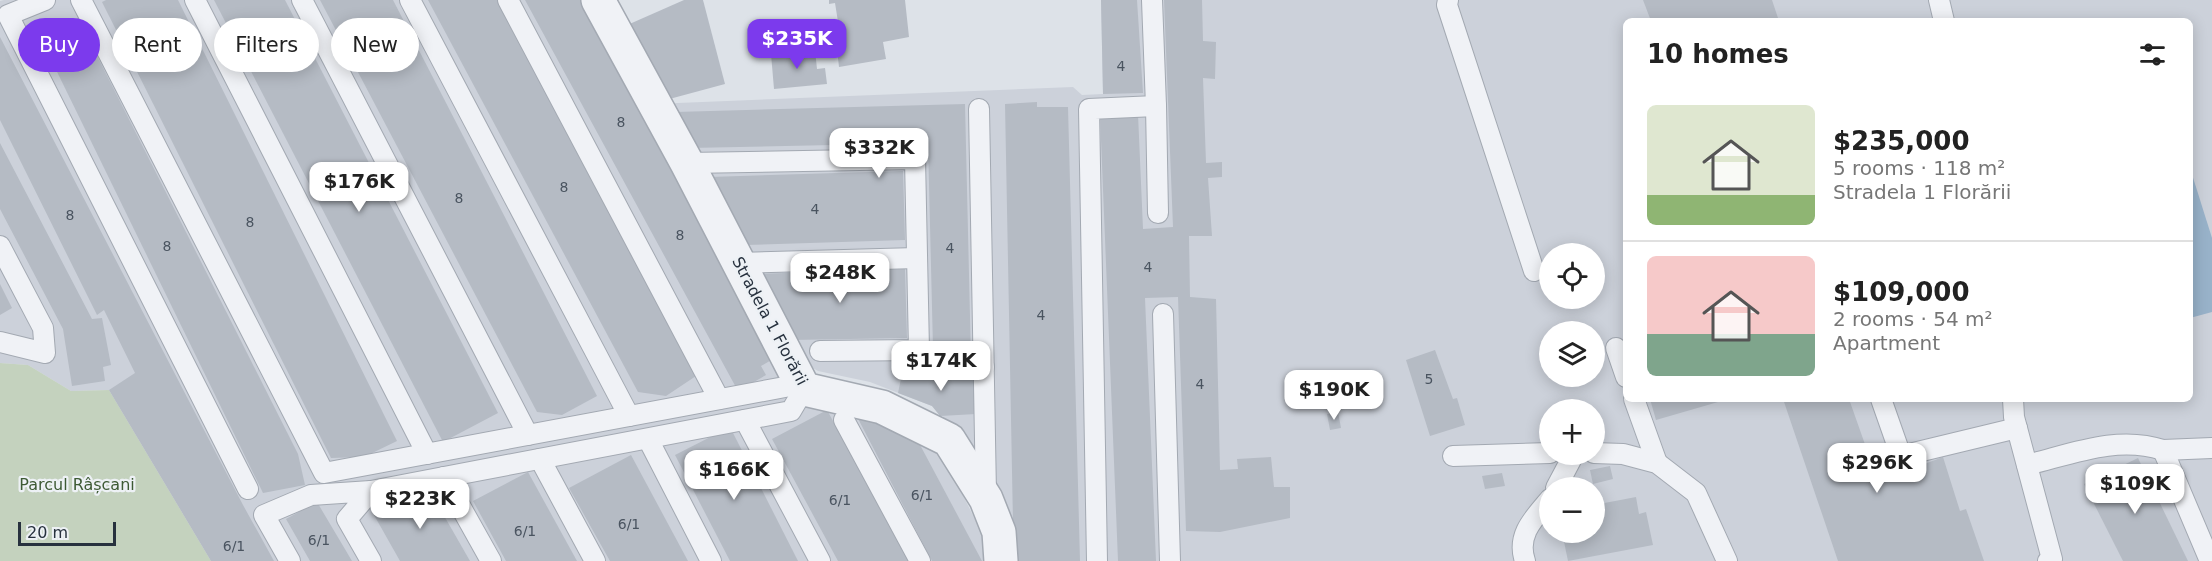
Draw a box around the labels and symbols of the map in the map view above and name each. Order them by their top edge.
pin: $235K [755,19,839,70]
house number: 4 [1117,58,1126,74]
house number: 8 [617,114,625,130]
pin: $332K [837,128,921,179]
pin: $176K [317,162,401,213]
house number: 8 [560,179,568,195]
house number: 8 [455,190,463,206]
house number: 4 [811,201,820,217]
house number: 8 [66,207,74,223]
house number: 8 [246,214,254,230]
house number: 8 [676,227,684,243]
house number: 8 [163,238,171,254]
house number: 4 [946,240,955,256]
pin: $248K [798,253,882,304]
street label: Stradela 1 Florării [728,254,812,388]
house number: 4 [1144,259,1153,275]
house number: 4 [1037,307,1046,323]
pin: $174K [899,341,983,392]
pin: $190K [1292,370,1376,421]
house number: 5 [1425,371,1433,387]
house number: 4 [1196,376,1205,392]
pin: $296K [1835,443,1919,494]
pin: $166K [692,450,776,501]
pin: $109K [2093,464,2177,515]
park label: Parcul Râșcani [19,475,135,494]
pin: $223K [378,479,462,530]
house number: 6/1 [911,487,933,503]
house number: 6/1 [829,492,851,508]
house number: 6/1 [618,516,640,532]
scale bar [18,519,116,546]
house number: 6/1 [514,523,536,539]
house number: 6/1 [308,532,330,548]
house number: 6/1 [223,538,245,554]

